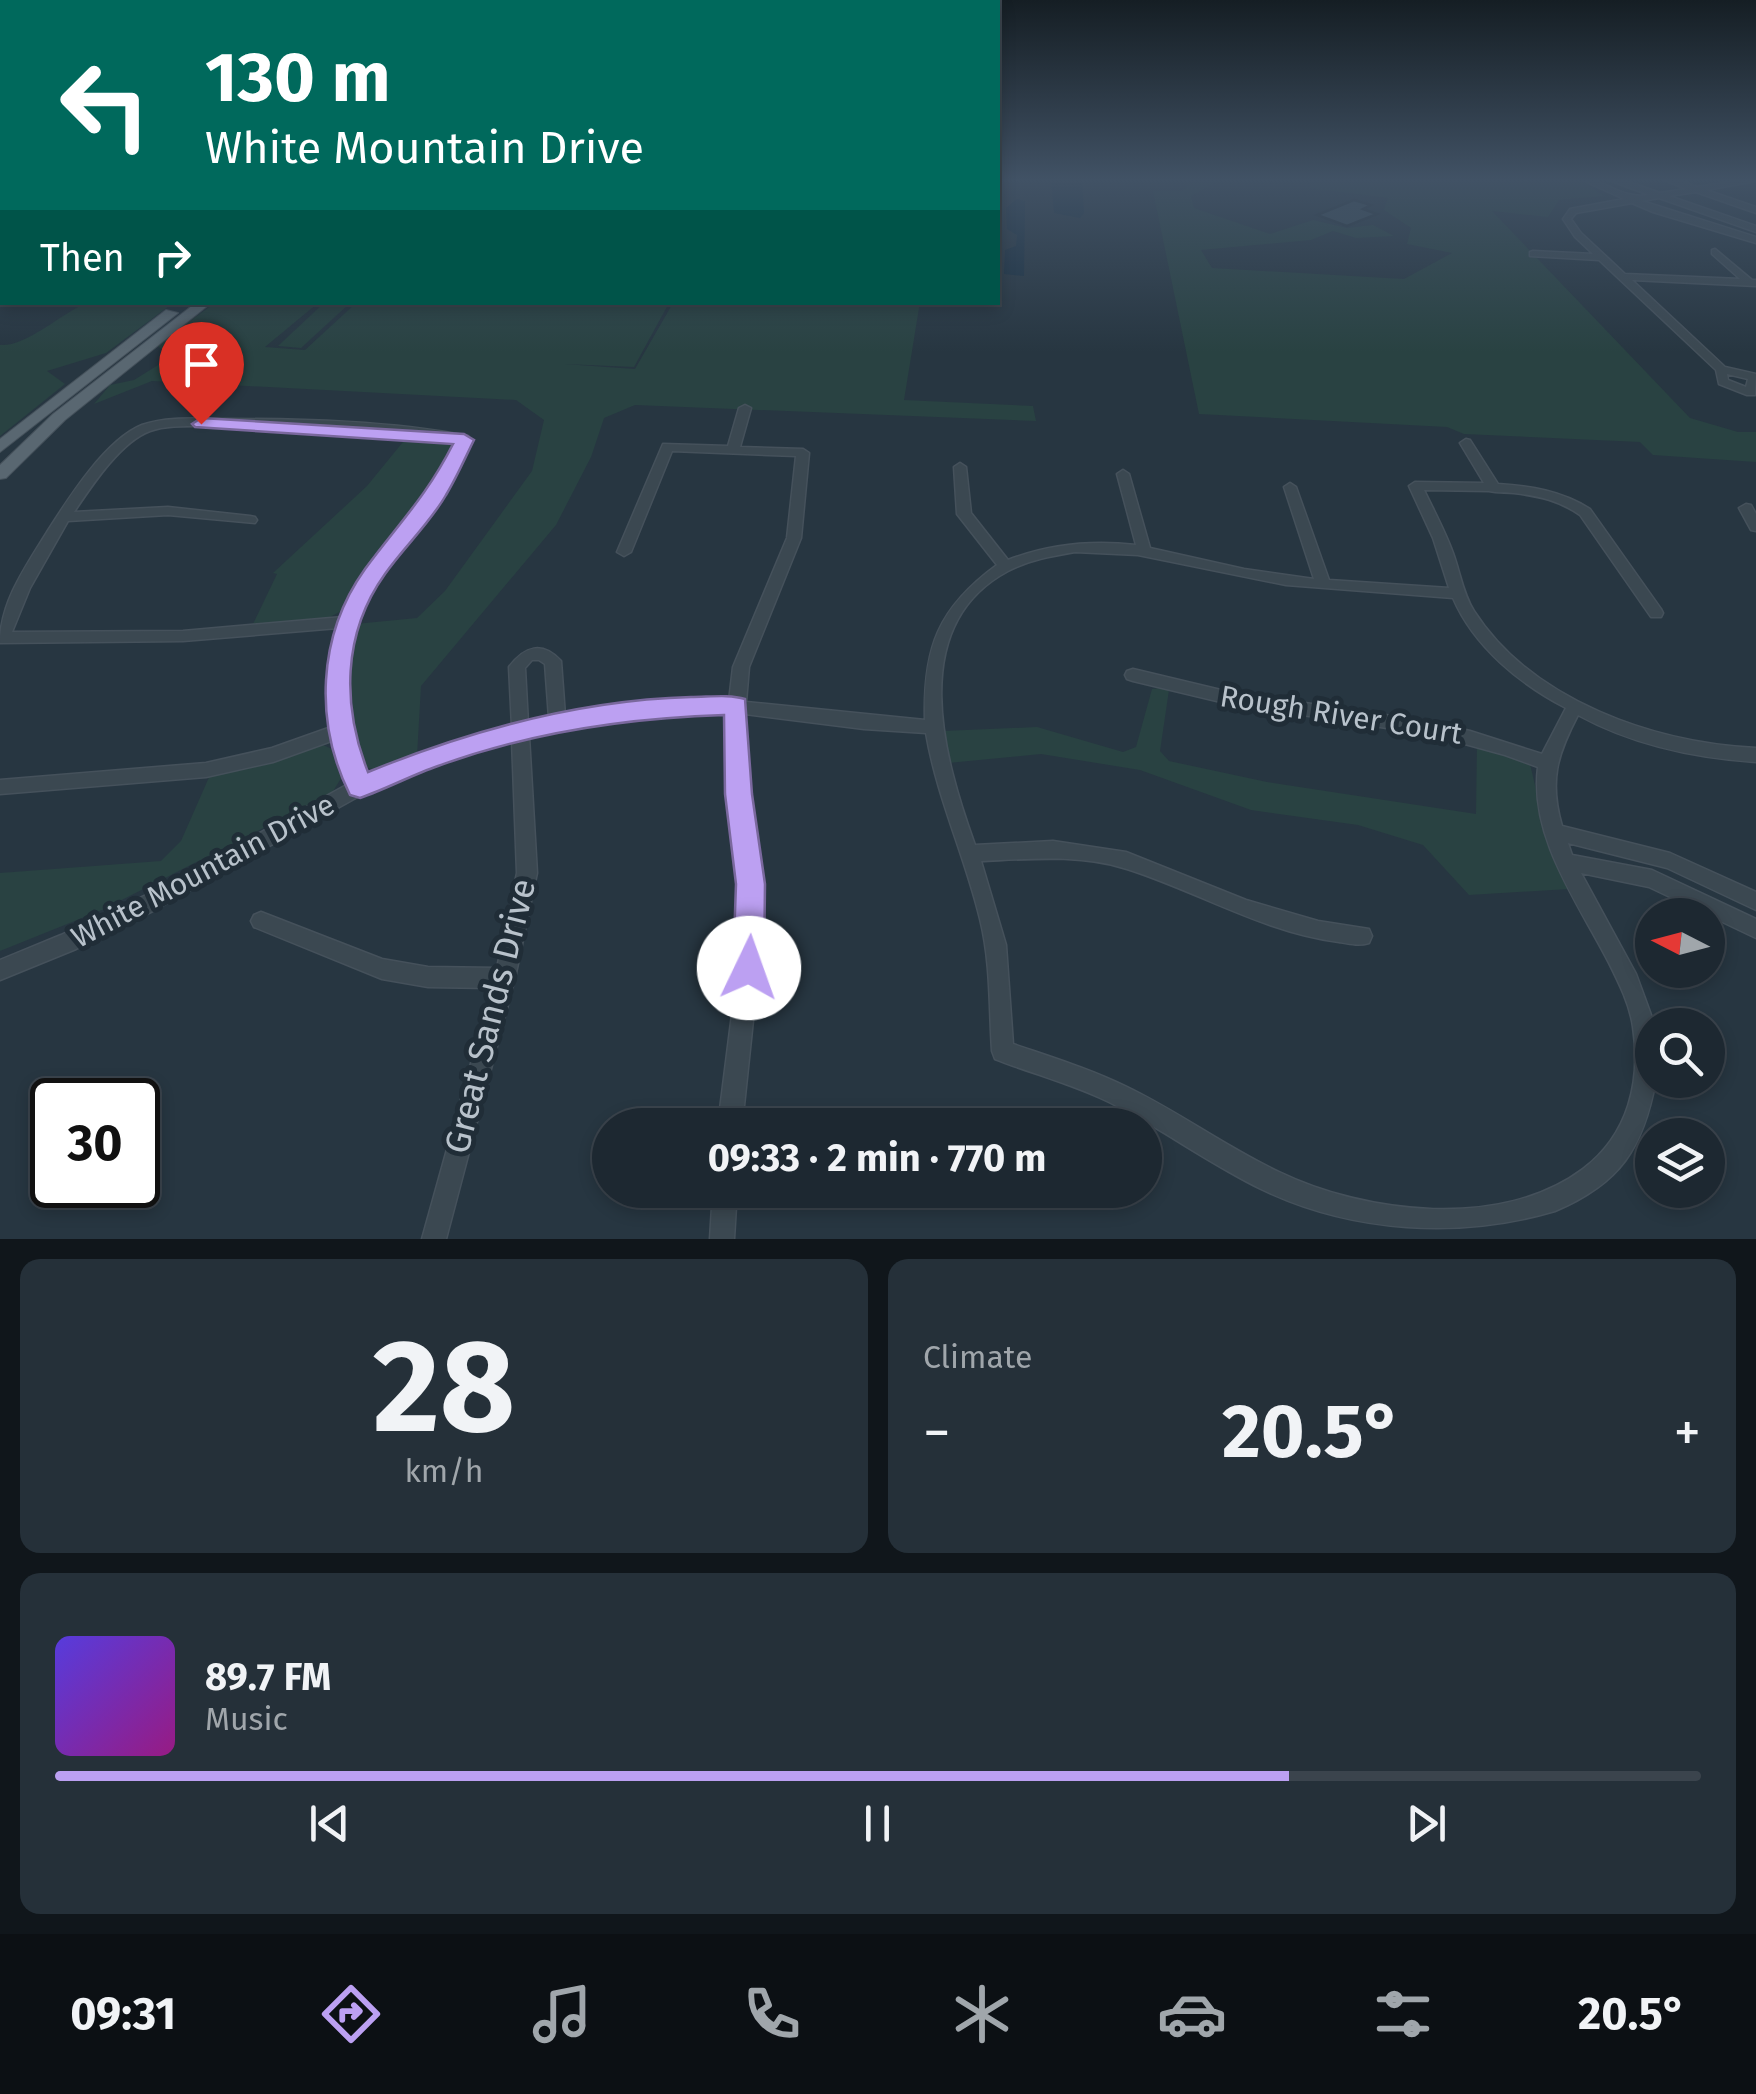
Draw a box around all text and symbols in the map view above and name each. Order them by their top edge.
text: 130 m [205,36,391,120]
icon: left [40,40,170,170]
text: White Mountain Drive [205,121,644,175]
icon: right [145,230,200,285]
text: Then [40,235,125,281]
pin [159,322,244,425]
icon: arrive [174,337,229,392]
street label: Rough River Court [1217,678,1465,752]
street label: White Mountain Drive [65,786,341,956]
street label: Great Sands Drive [436,874,544,1158]
north arrow [1635,898,1725,988]
map controls [1635,898,1725,1208]
position arrow [697,916,801,1020]
button: search [1635,1008,1725,1098]
speed limit sign: 30 [30,1078,160,1208]
button: layers [1635,1118,1725,1208]
text: 09:33 · 2 min · 770 m [708,1135,1046,1181]
text: 28 [373,1309,515,1465]
text: Climate [923,1338,1032,1376]
text: 20.5° [1222,1387,1402,1477]
text: − [923,1400,951,1466]
text: + [1674,1400,1701,1466]
text: km/h [404,1452,484,1490]
text: 89.7 FM [205,1654,331,1700]
text: Music [205,1700,288,1738]
icon: previous [302,1796,357,1851]
icon: pause [850,1796,905,1851]
icon: next [1399,1796,1454,1851]
icon: directions [316,1979,386,2049]
icon: music [527,1979,597,2049]
icon: phone [737,1979,807,2049]
icon: climate [947,1979,1017,2049]
icon: car [1157,1979,1227,2049]
icon: filters [1368,1979,1438,2049]
text: 09:31 [70,1987,176,2041]
text: 20.5° [1578,1987,1686,2041]

